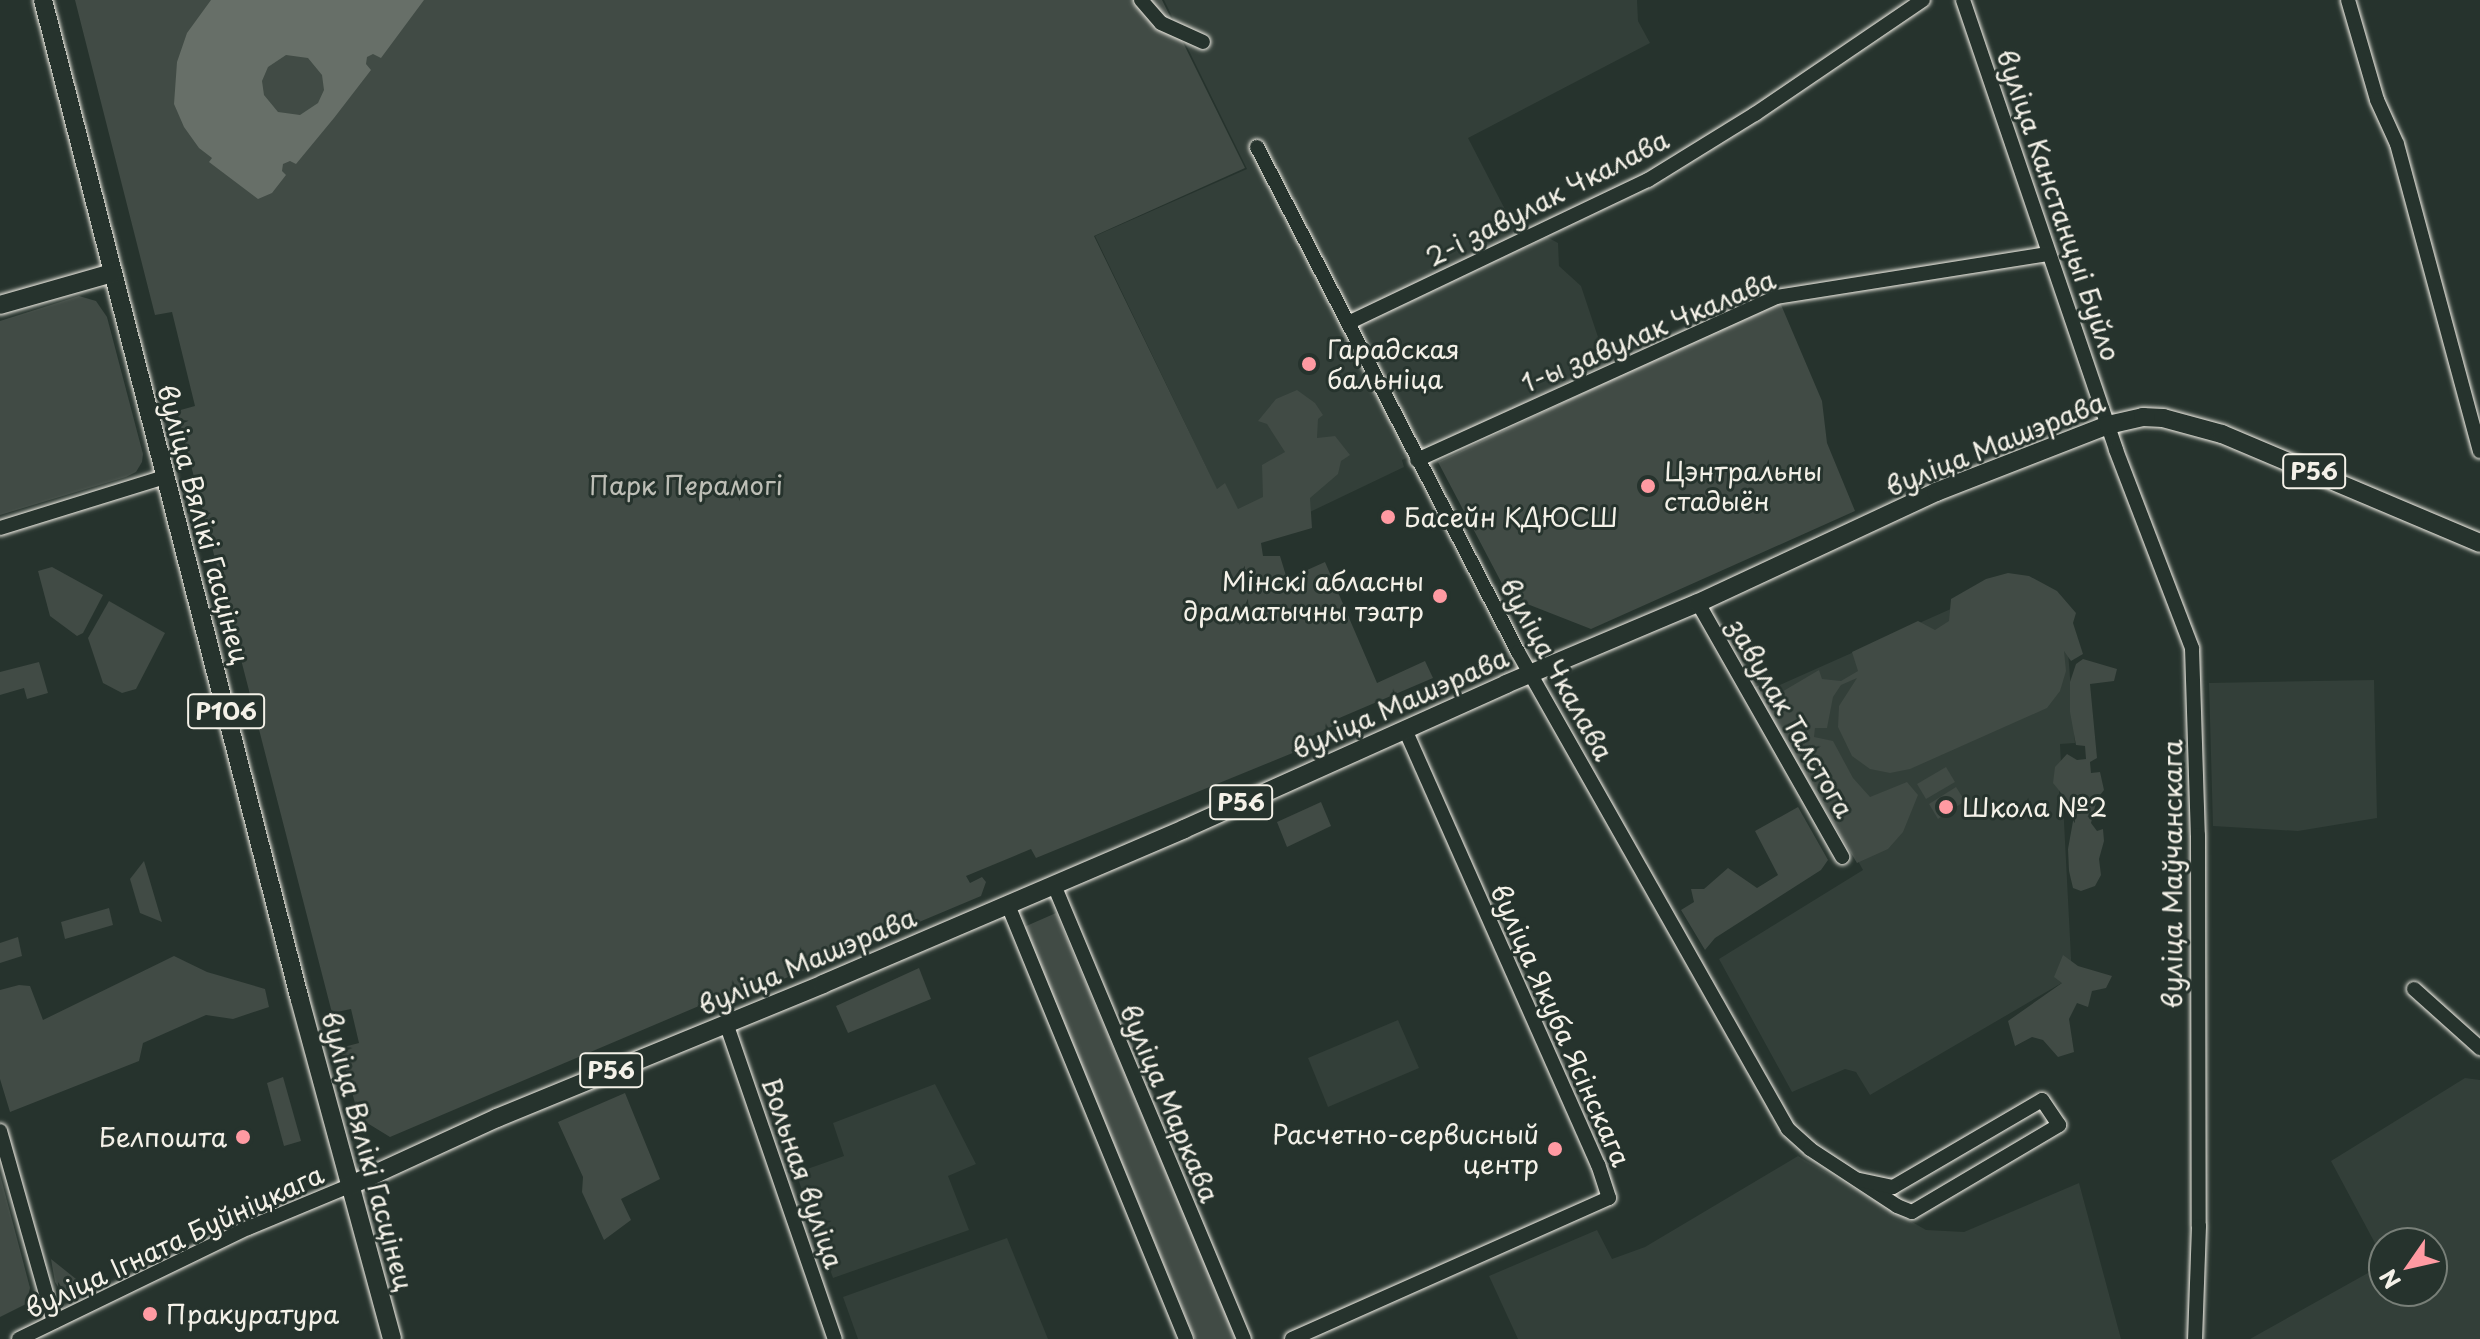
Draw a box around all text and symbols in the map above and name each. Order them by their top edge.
street label: вуліца Канстанцыі Буйло [1991,46,2127,364]
street label: 2-і завулак Чкалава [1419,123,1675,273]
street label: 1-ы завулак Чкалава [1515,263,1781,399]
place label: Гарадская бальніца [1327,333,1460,394]
marker: Гарадская бальніца [1298,353,1320,375]
street label: вуліца Вялікі Гасцінец [151,380,257,668]
street label: вуліца Машэрава [1881,386,2109,502]
road number: Р56 [2282,451,2346,491]
place label: Цэнтральны стадыён [1664,455,1822,516]
park label: Парк Перамогі [589,469,783,501]
marker: Цэнтральны стадыён [1639,477,1657,495]
place label: Басейн КДЮСШ [1404,501,1618,533]
marker: Басейн КДЮСШ [1379,508,1397,526]
place label: Мінскі абласны драматычны тэатр [1181,565,1424,626]
street label: вуліца Чкалава [1494,572,1620,766]
marker: Мінскі абласны драматычны тэатр [1431,587,1449,605]
street label: завулак Талстога [1721,612,1861,824]
street label: вуліца Машэрава [1287,641,1513,765]
road number: Р106 [186,691,266,731]
street label: вуліца Маўчанскага [2156,740,2188,1008]
road number: Р56 [1209,782,1273,822]
place label: Школа №2 [1962,791,2108,823]
marker: Школа №2 [1937,798,1955,816]
street label: вуліца Якуба Ясінскага [1484,879,1638,1171]
street label: вуліца Машэрава [693,901,921,1021]
street label: вуліца Маркава [1114,999,1226,1207]
street label: вуліца Вялікі Гасцінец [315,1007,421,1295]
road number: Р56 [579,1050,643,1090]
street label: Вольная вуліца [756,1073,850,1273]
place label: Расчетно-сервисный центр [1272,1118,1539,1180]
place label: Белпошта [99,1121,227,1153]
marker: Белпошта [234,1128,252,1146]
marker: Расчетно-сервисный центр [1546,1140,1564,1158]
street label: вуліца Ігната Буйніцкага [20,1158,328,1324]
north arrow [2368,1227,2448,1307]
text: N [2371,1263,2408,1296]
place label: Пракуратура [166,1298,339,1330]
marker: Пракуратура [141,1305,159,1323]

